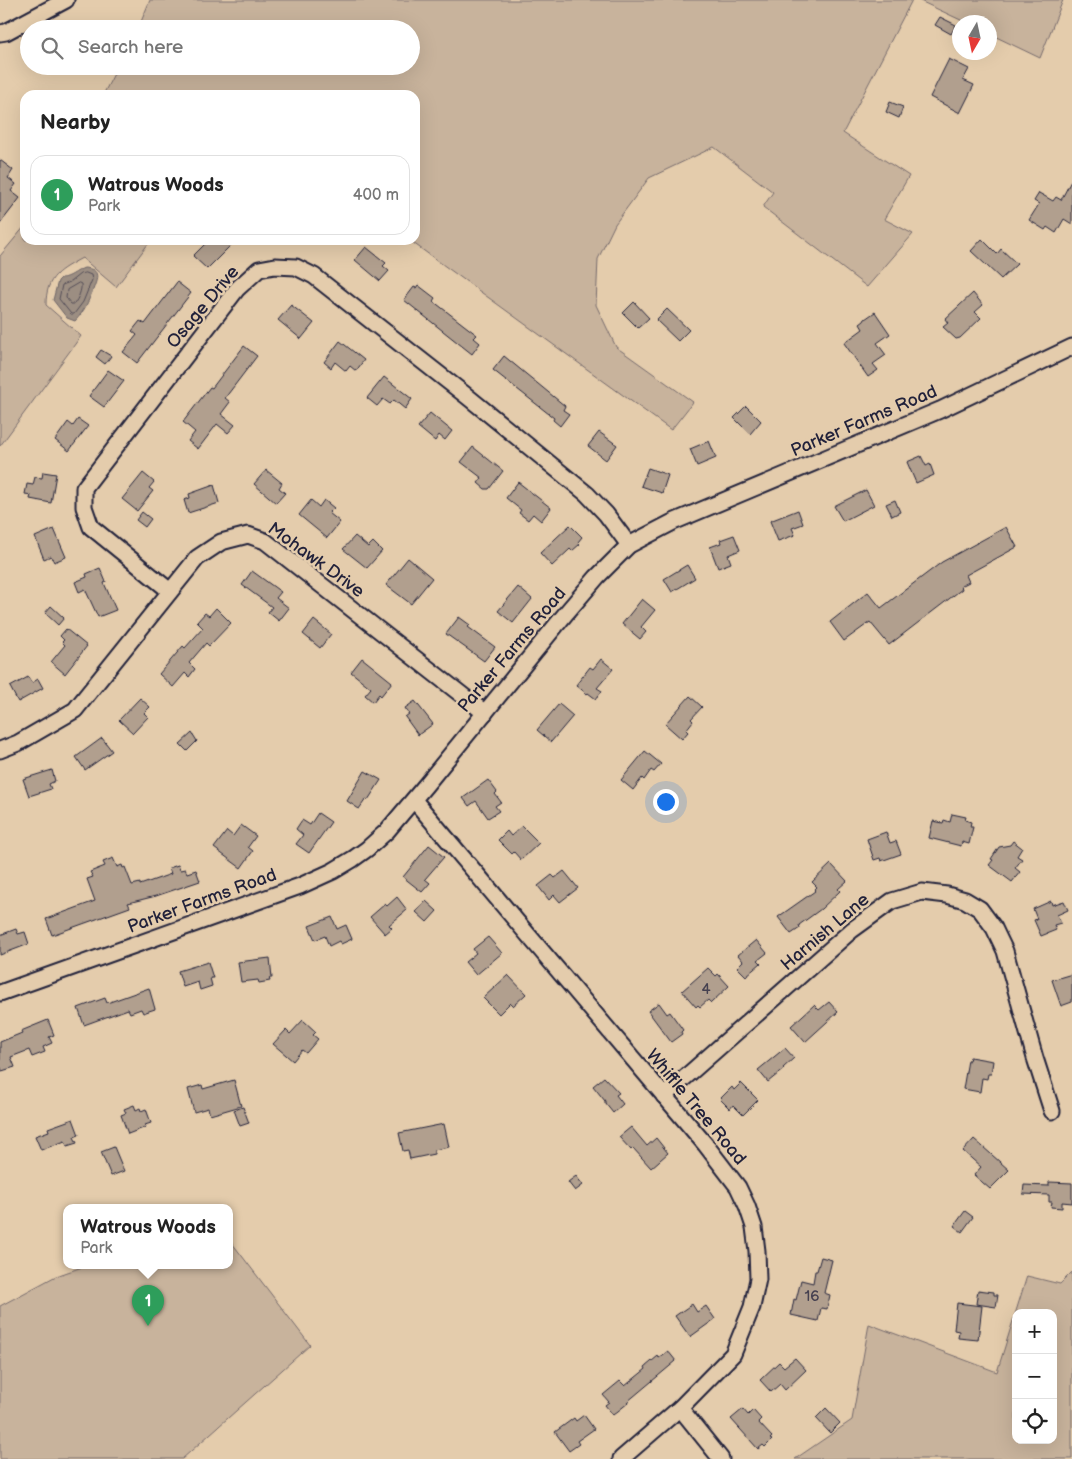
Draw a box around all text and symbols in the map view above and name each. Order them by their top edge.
north arrow [952,15,997,60]
search box [20,20,420,75]
icon: search [38,34,66,62]
text: Search here [78,36,183,59]
text: Nearby [40,110,110,135]
text: Watrous Woods [88,174,224,197]
text: 1 [54,186,60,205]
text: 400 m [353,186,399,205]
text: Park [88,197,120,216]
street label: Osage Drive [162,261,244,352]
street label: Parker Farms Road [788,381,940,461]
street label: Mohawk Drive [264,518,369,602]
street label: Parker Farms Road [454,583,570,717]
your location [653,789,679,815]
street label: Parker Farms Road [125,864,279,938]
street label: Harnish Lane [777,889,874,975]
house number: 4 [701,980,711,999]
street label: Whiffle Tree Road [642,1045,750,1169]
popup [63,1204,233,1269]
text: Watrous Woods [80,1216,216,1239]
text: Park [80,1239,112,1258]
pin: 1 [132,1285,164,1326]
house number: 16 [805,1287,819,1306]
map controls [1012,1309,1057,1444]
button: + [1012,1309,1057,1354]
button: − [1012,1354,1057,1399]
button: locate [1012,1399,1057,1444]

